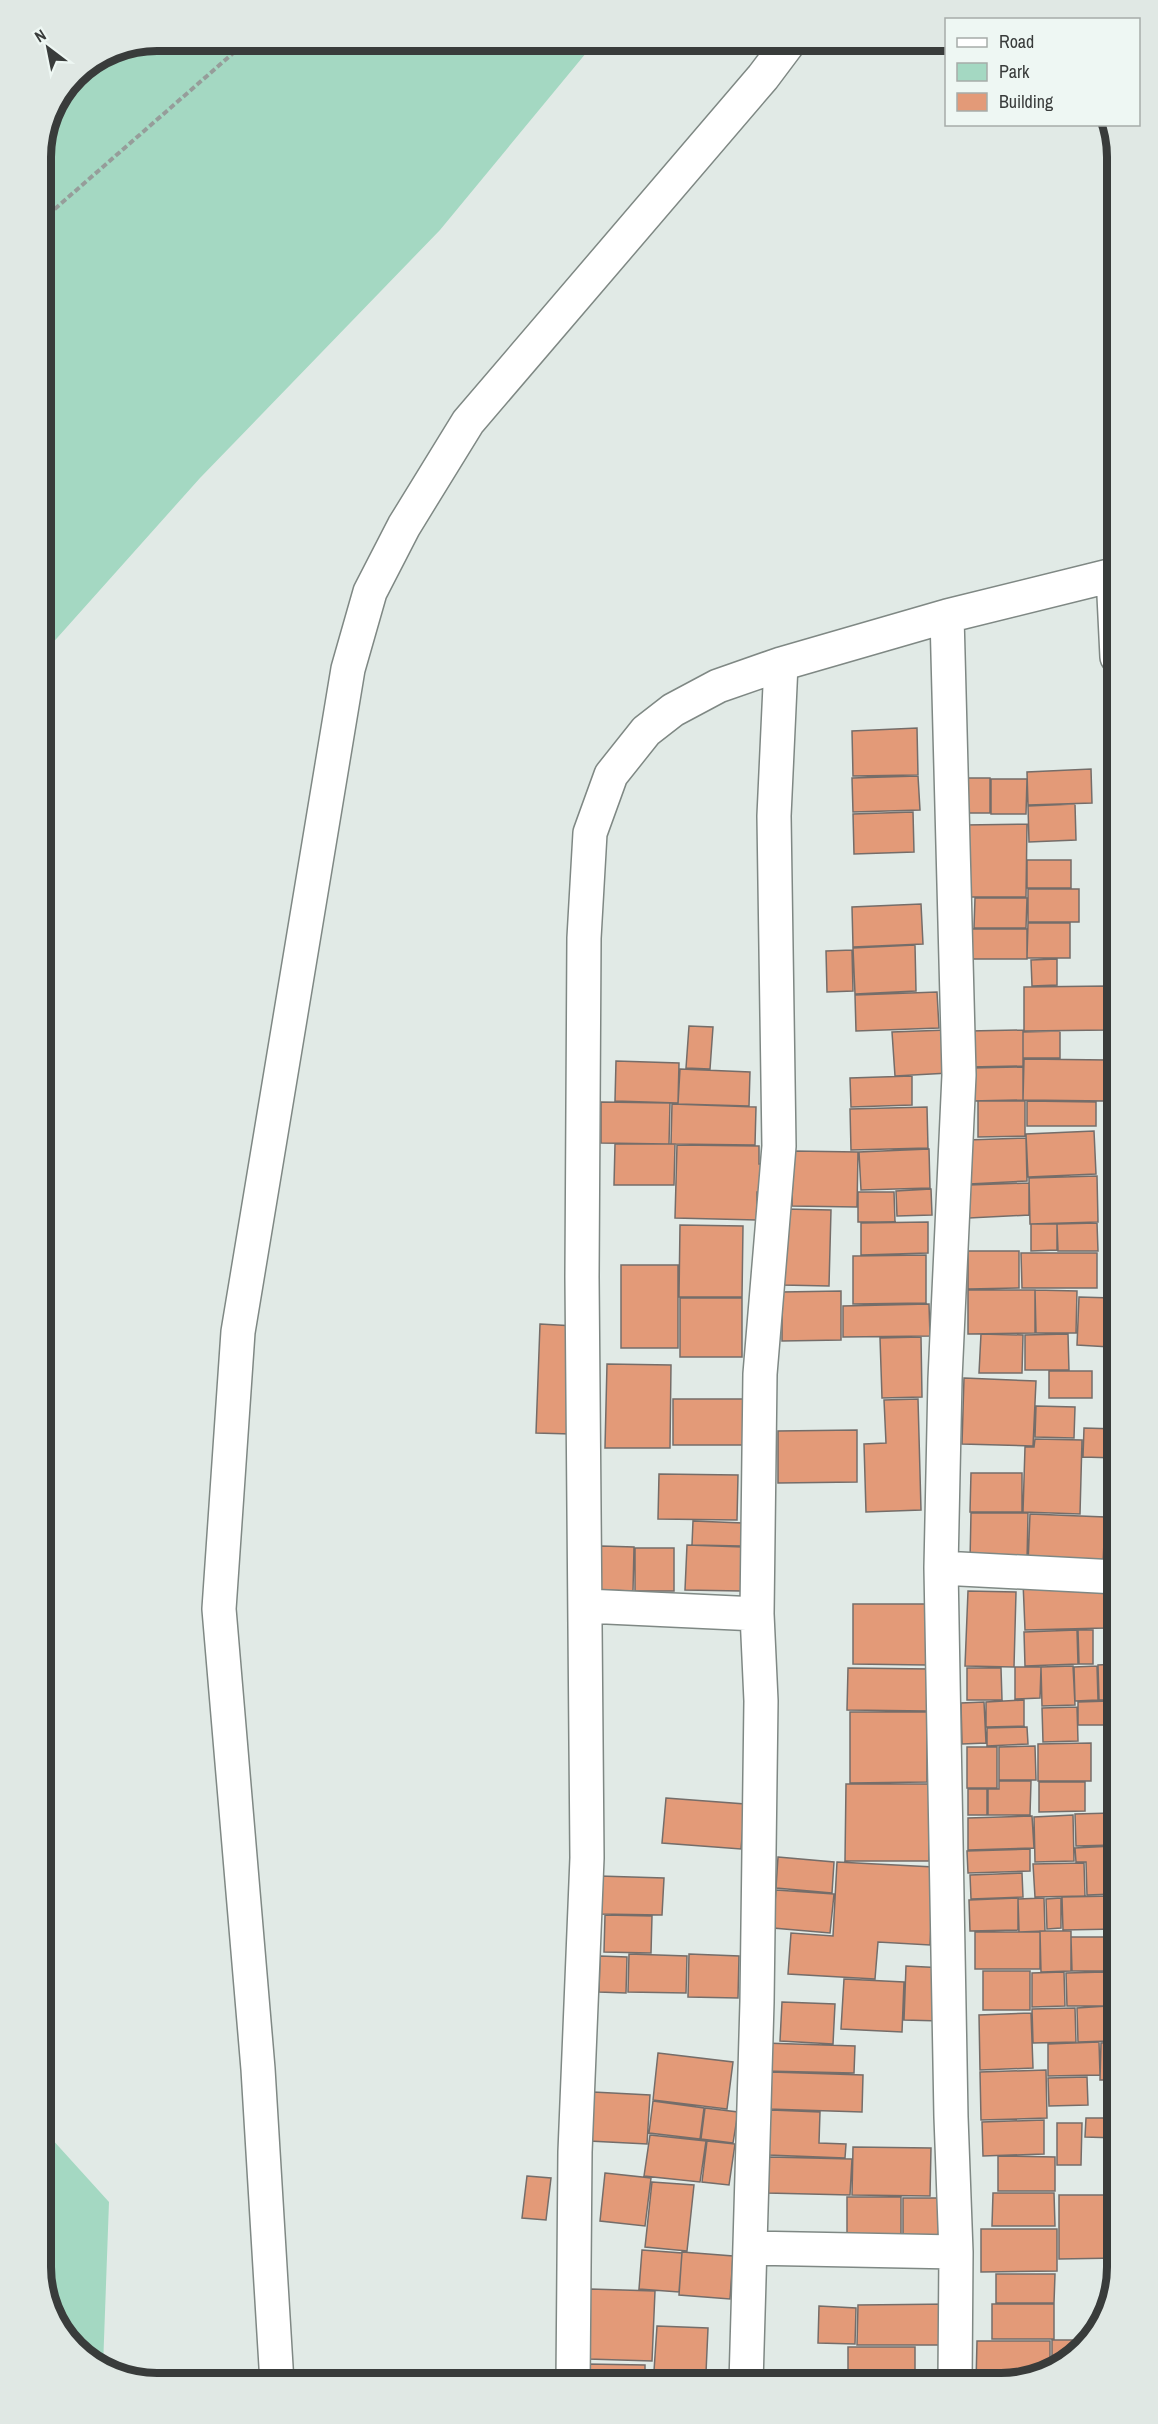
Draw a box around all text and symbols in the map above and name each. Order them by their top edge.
north arrow [18,18,78,78]
legend [945,18,1140,126]
text: N [30,23,50,47]
text: Road [999,29,1034,54]
text: Park [999,59,1030,84]
text: Building [999,89,1054,114]

